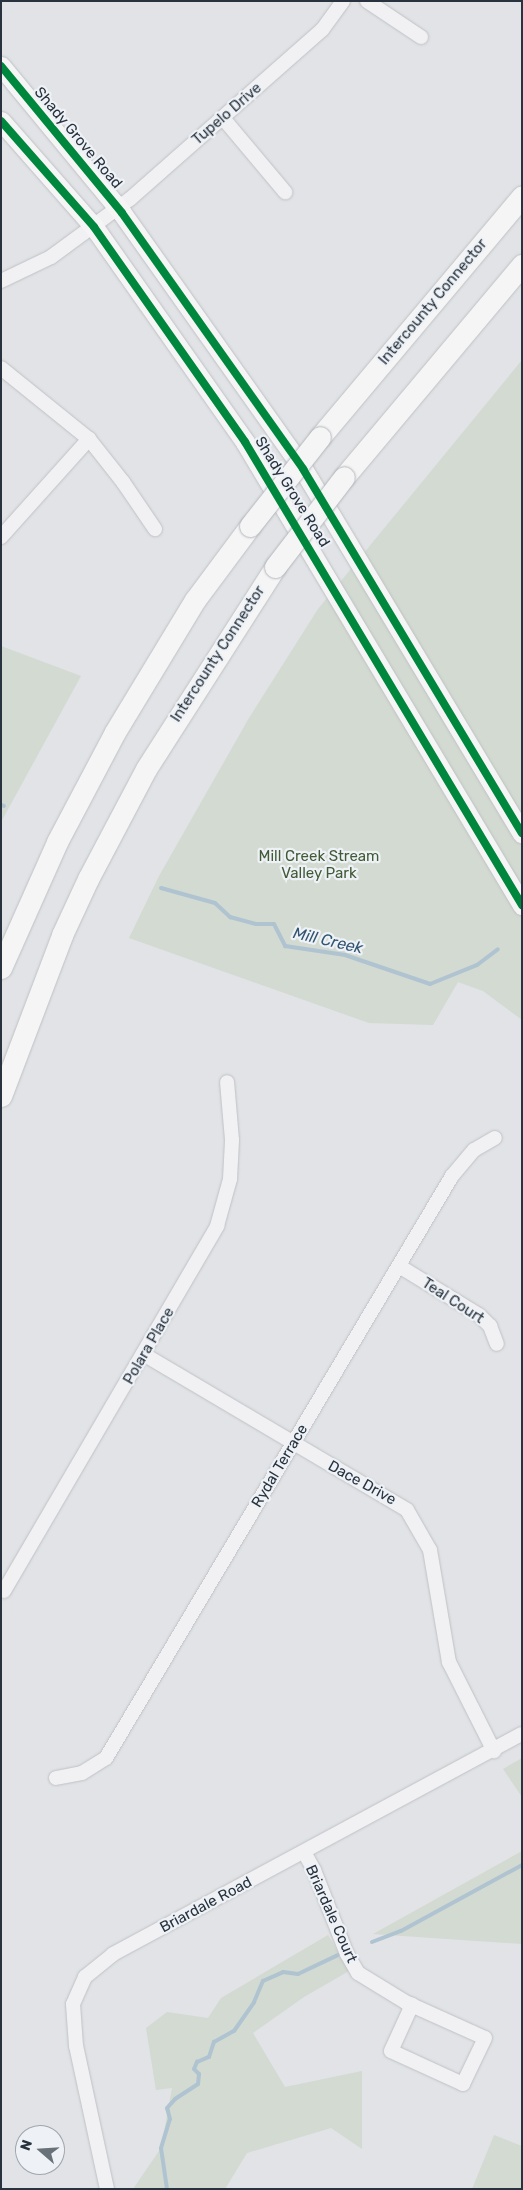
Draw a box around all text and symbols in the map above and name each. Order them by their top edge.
street label: Tupelo Drive [189,79,265,149]
street label: Shady Grove Road [30,83,126,193]
street label: Intercounty Connector [375,235,491,369]
street label: Shady Grove Road [251,433,333,551]
street label: Intercounty Connector [167,582,269,726]
park label: Mill Creek Stream Valley Park [258,847,380,882]
water label: Mill Creek [291,924,365,958]
street label: Teal Court [419,1274,487,1328]
street label: Polara Place [120,1304,178,1388]
street label: Rydal Terrace [248,1421,312,1511]
street label: Dace Drive [325,1457,399,1509]
street label: Briardale Court [301,1862,361,1966]
street label: Briardale Road [157,1873,255,1937]
north arrow [15,2125,65,2175]
text: N [17,2138,36,2153]

